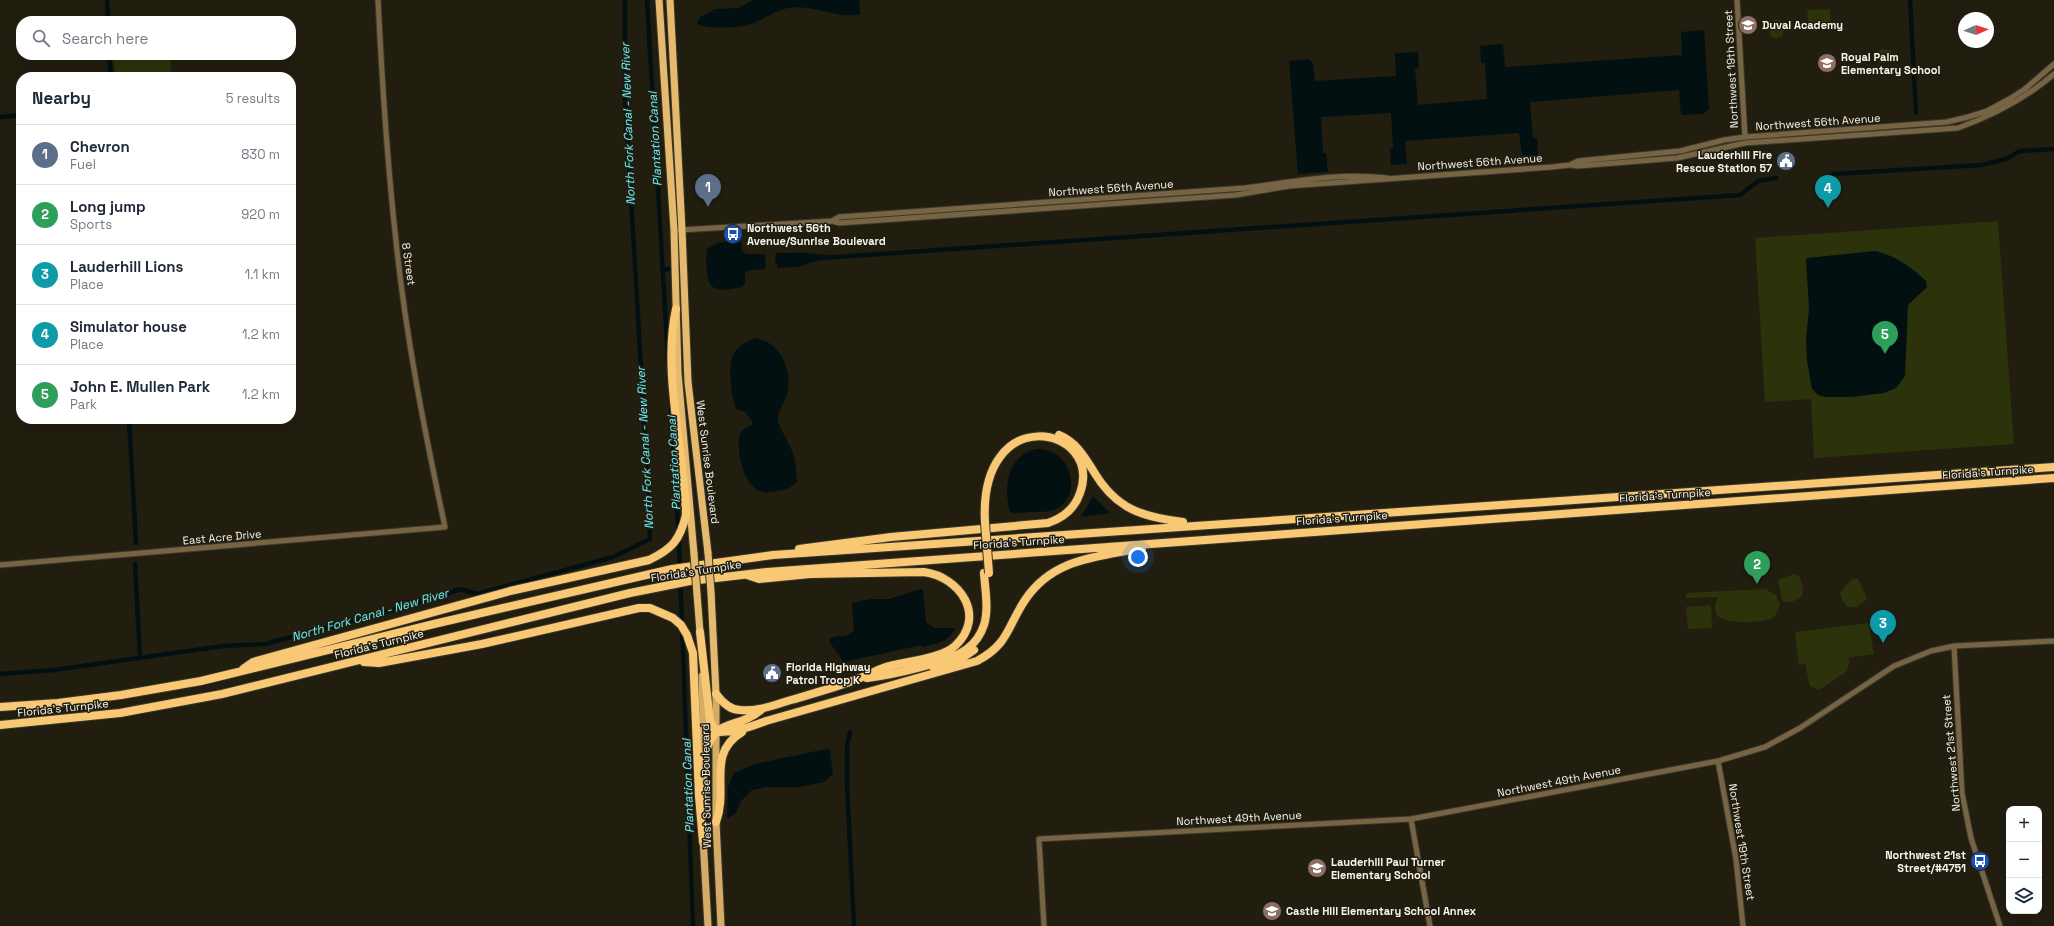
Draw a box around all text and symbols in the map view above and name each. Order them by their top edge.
street label: Northwest 19th Street [1721,10,1741,128]
north arrow [1958,12,1994,48]
school or university icon: Duval Academy [1737,14,1759,36]
search box [16,16,296,60]
place label: Duval Academy [1762,18,1843,32]
icon: search [30,27,52,49]
text: Search here [62,29,148,48]
water label: North Fork Canal - New River [617,41,639,205]
place label: Royal Palm Elementary School [1841,50,1940,77]
school or university icon: Royal Palm Elementary School [1816,52,1838,74]
text: Nearby [32,87,91,109]
water label: Plantation Canal [644,89,665,187]
text: 5 results [226,90,280,107]
street label: Northwest 56th Avenue [1755,111,1881,133]
text: Chevron [70,137,130,156]
text: 1 [42,146,48,163]
text: 830 m [241,146,280,163]
place label: Lauderhill Fire Rescue Station 57 [1676,148,1772,175]
public building icon: Lauderhill Fire Rescue Station 57 [1775,150,1797,172]
street label: Northwest 56th Avenue [1417,151,1543,173]
text: Fuel [70,156,96,173]
pin: 1 [695,174,721,207]
pin: 4 [1815,175,1841,208]
street label: Northwest 56th Avenue [1048,177,1174,199]
text: Long jump [70,197,146,216]
text: 2 [41,206,49,223]
text: 920 m [241,206,280,223]
text: Sports [70,216,112,233]
place label: Northwest 56th Avenue/Sunrise Boulevard [747,221,886,248]
bus stop icon: Northwest 56th Avenue/Sunrise Boulevard [722,223,744,245]
street label: 8 Street [399,242,419,286]
text: Lauderhill Lions [70,257,183,276]
text: 3 [41,266,49,283]
text: 1.1 km [245,266,280,283]
text: Place [70,276,104,293]
text: Simulator house [70,317,187,336]
pin: 5 [1872,321,1898,354]
text: 4 [41,326,49,343]
text: 1.2 km [242,326,280,343]
text: Place [70,336,104,353]
water label: North Fork Canal - New River [633,365,657,530]
text: John E. Mullen Park [70,377,210,396]
text: 5 [41,386,49,403]
text: 1.2 km [242,386,280,403]
text: Park [70,396,97,413]
street label: West Sunrise Boulevard [693,399,723,525]
water label: Plantation Canal [663,413,684,511]
street label: Florida's Turnpike [1942,462,2034,482]
street label: Florida's Turnpike [1619,485,1711,505]
street label: Florida's Turnpike [1296,508,1388,528]
street label: East Acre Drive [182,527,262,547]
street label: Florida's Turnpike [973,532,1065,552]
your location [1128,547,1148,567]
pin: 2 [1744,551,1770,584]
street label: Florida's Turnpike [650,557,742,585]
water label: North Fork Canal - New River [290,585,452,645]
pin: 3 [1870,610,1896,643]
street label: Florida's Turnpike [333,626,425,662]
place label: Florida Highway Patrol Troop K [786,660,871,687]
public building icon: Florida Highway Patrol Troop K [761,662,783,684]
street label: Northwest 21st Street [1939,694,1963,812]
street label: Florida's Turnpike [17,696,109,720]
street label: West Sunrise Boulevard [698,724,714,848]
water label: Plantation Canal [678,737,698,833]
street label: Northwest 49th Avenue [1496,762,1622,800]
street label: Northwest 19th Street [1726,782,1758,902]
map controls [2006,806,2042,914]
button: + [2006,806,2042,842]
street label: Northwest 49th Avenue [1176,808,1302,828]
button: − [2006,842,2042,878]
place label: Northwest 21st Street/#4751 [1885,848,1966,875]
bus stop icon: Northwest 21st Street/#4751 [1969,850,1991,872]
place label: Lauderhill Paul Turner Elementary School [1331,855,1446,882]
school or university icon: Lauderhill Paul Turner Elementary School [1306,857,1328,879]
button: layers [2006,878,2042,914]
school or university icon: Castle Hill Elementary School Annex [1261,900,1283,922]
place label: Castle Hill Elementary School Annex [1286,904,1476,918]

